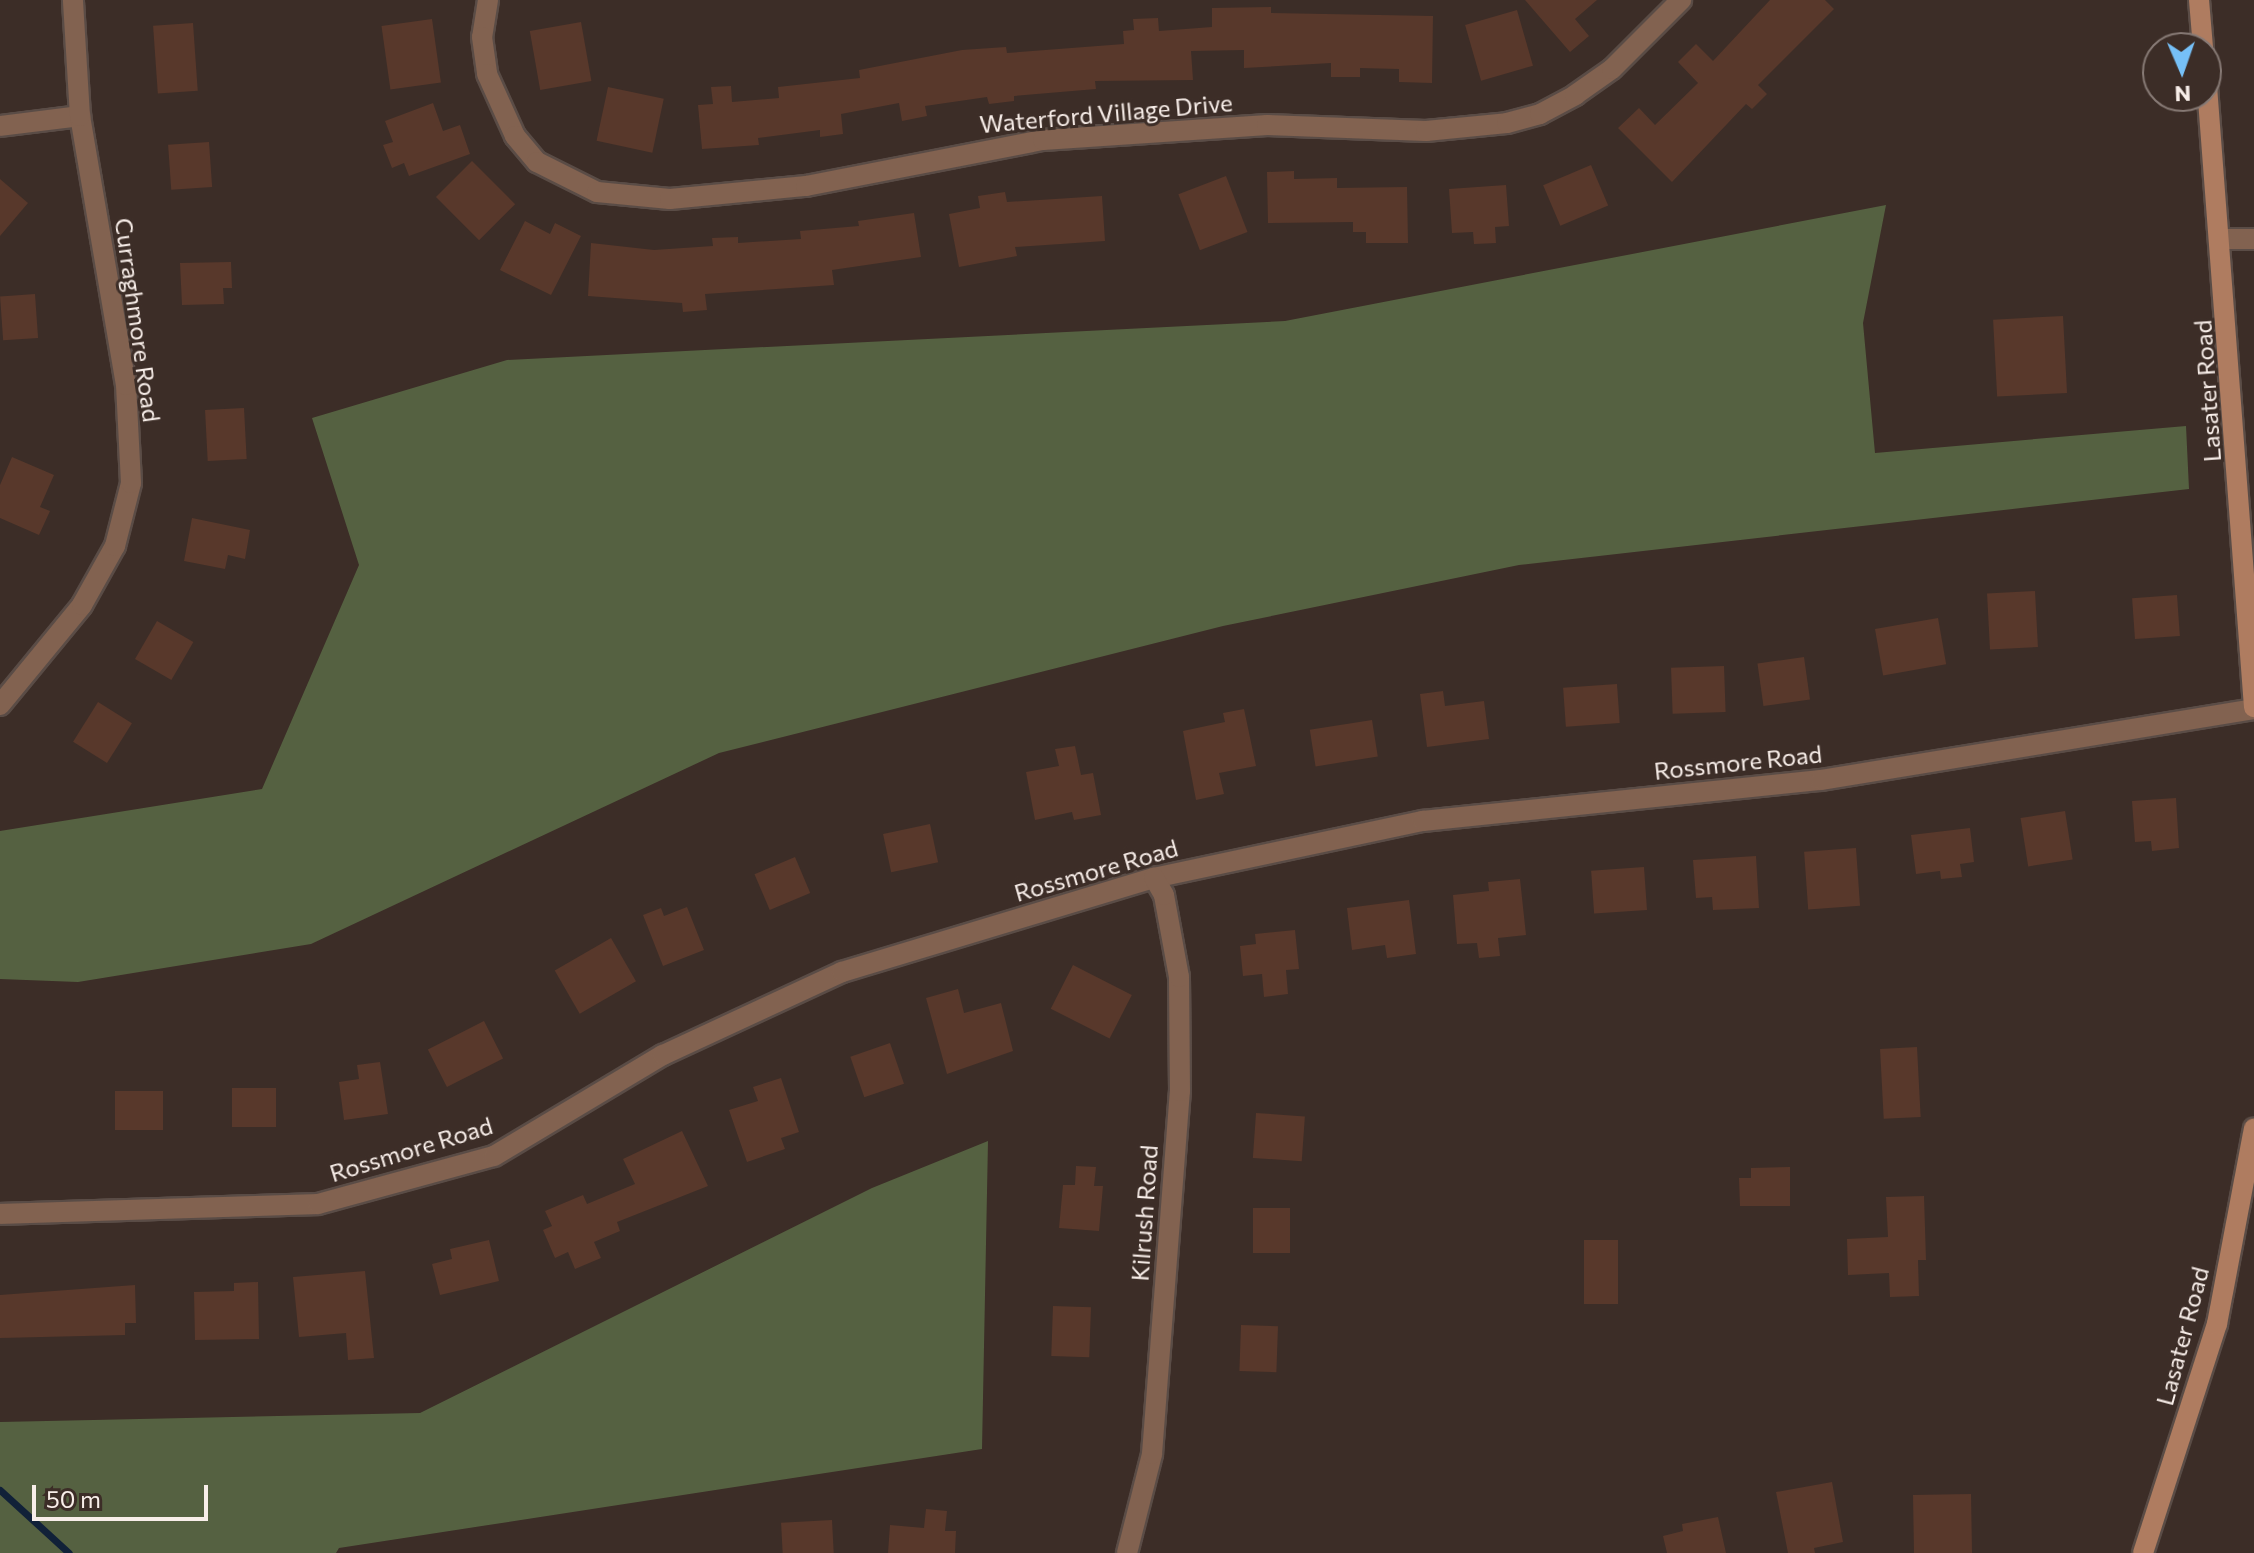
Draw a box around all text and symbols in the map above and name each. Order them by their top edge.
north arrow [2142,32,2222,112]
text: N [2174,81,2192,108]
street label: Waterford Village Drive [978,88,1234,138]
street label: Curraghmore Road [109,216,167,424]
street label: Lasater Road [2188,319,2226,463]
street label: Rossmore Road [1652,739,1824,785]
street label: Rossmore Road [1011,833,1181,907]
street label: Rossmore Road [326,1111,496,1187]
street label: Kilrush Road [1125,1144,1163,1282]
street label: Lasater Road [2150,1264,2214,1408]
scale bar [36,1469,212,1519]
text: 50 m [46,1484,101,1513]

